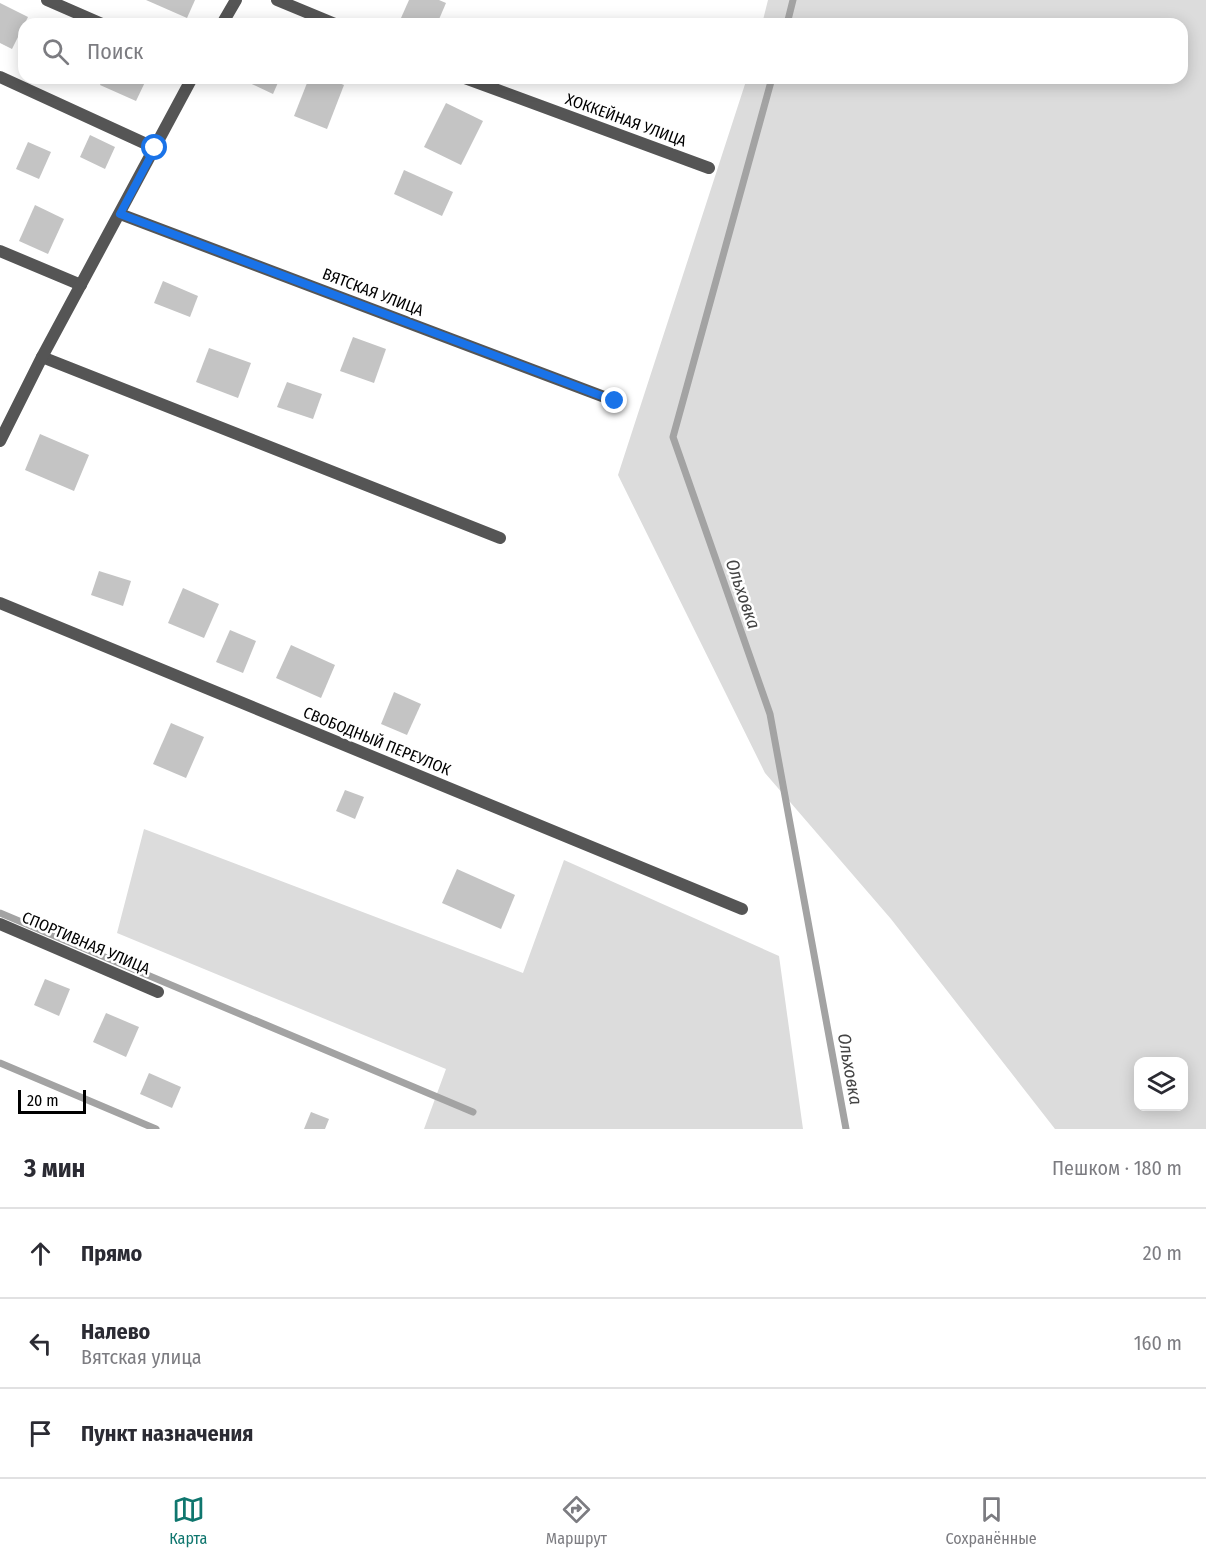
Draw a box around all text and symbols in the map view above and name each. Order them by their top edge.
search box [18,18,1188,84]
icon: search [39,35,72,68]
text: Поиск [87,38,143,65]
street label: ХОККЕЙНАЯ УЛИЦА [563,89,690,151]
route start [141,134,167,160]
street label: ВЯТСКАЯ УЛИЦА [320,264,427,320]
route end [601,387,627,413]
water label: Ольховка [721,556,765,632]
street label: СВОБОДНЫЙ ПЕРЕУЛОК [300,703,454,779]
street label: СПОРТИВНАЯ УЛИЦА [19,907,153,979]
water label: Ольховка [833,1032,867,1106]
map controls [1134,1057,1188,1111]
button: layers [1134,1057,1188,1111]
scale bar [18,1087,86,1114]
text: 20 m [27,1091,58,1110]
text: 3 мин [24,1153,85,1184]
text: Пешком · 180 m [1052,1156,1182,1180]
icon: ahead [24,1237,57,1270]
text: Прямо [81,1240,142,1267]
text: 20 m [1143,1241,1182,1265]
text: Налево [81,1318,150,1345]
icon: left [24,1327,57,1360]
text: 160 m [1134,1331,1182,1355]
text: Вятская улица [81,1345,202,1369]
icon: arrive [24,1417,57,1450]
text: Пункт назначения [81,1420,253,1447]
tab: Карта [169,1493,207,1548]
tab: Маршрут [546,1493,607,1548]
tab: Сохранённые [945,1493,1037,1548]

